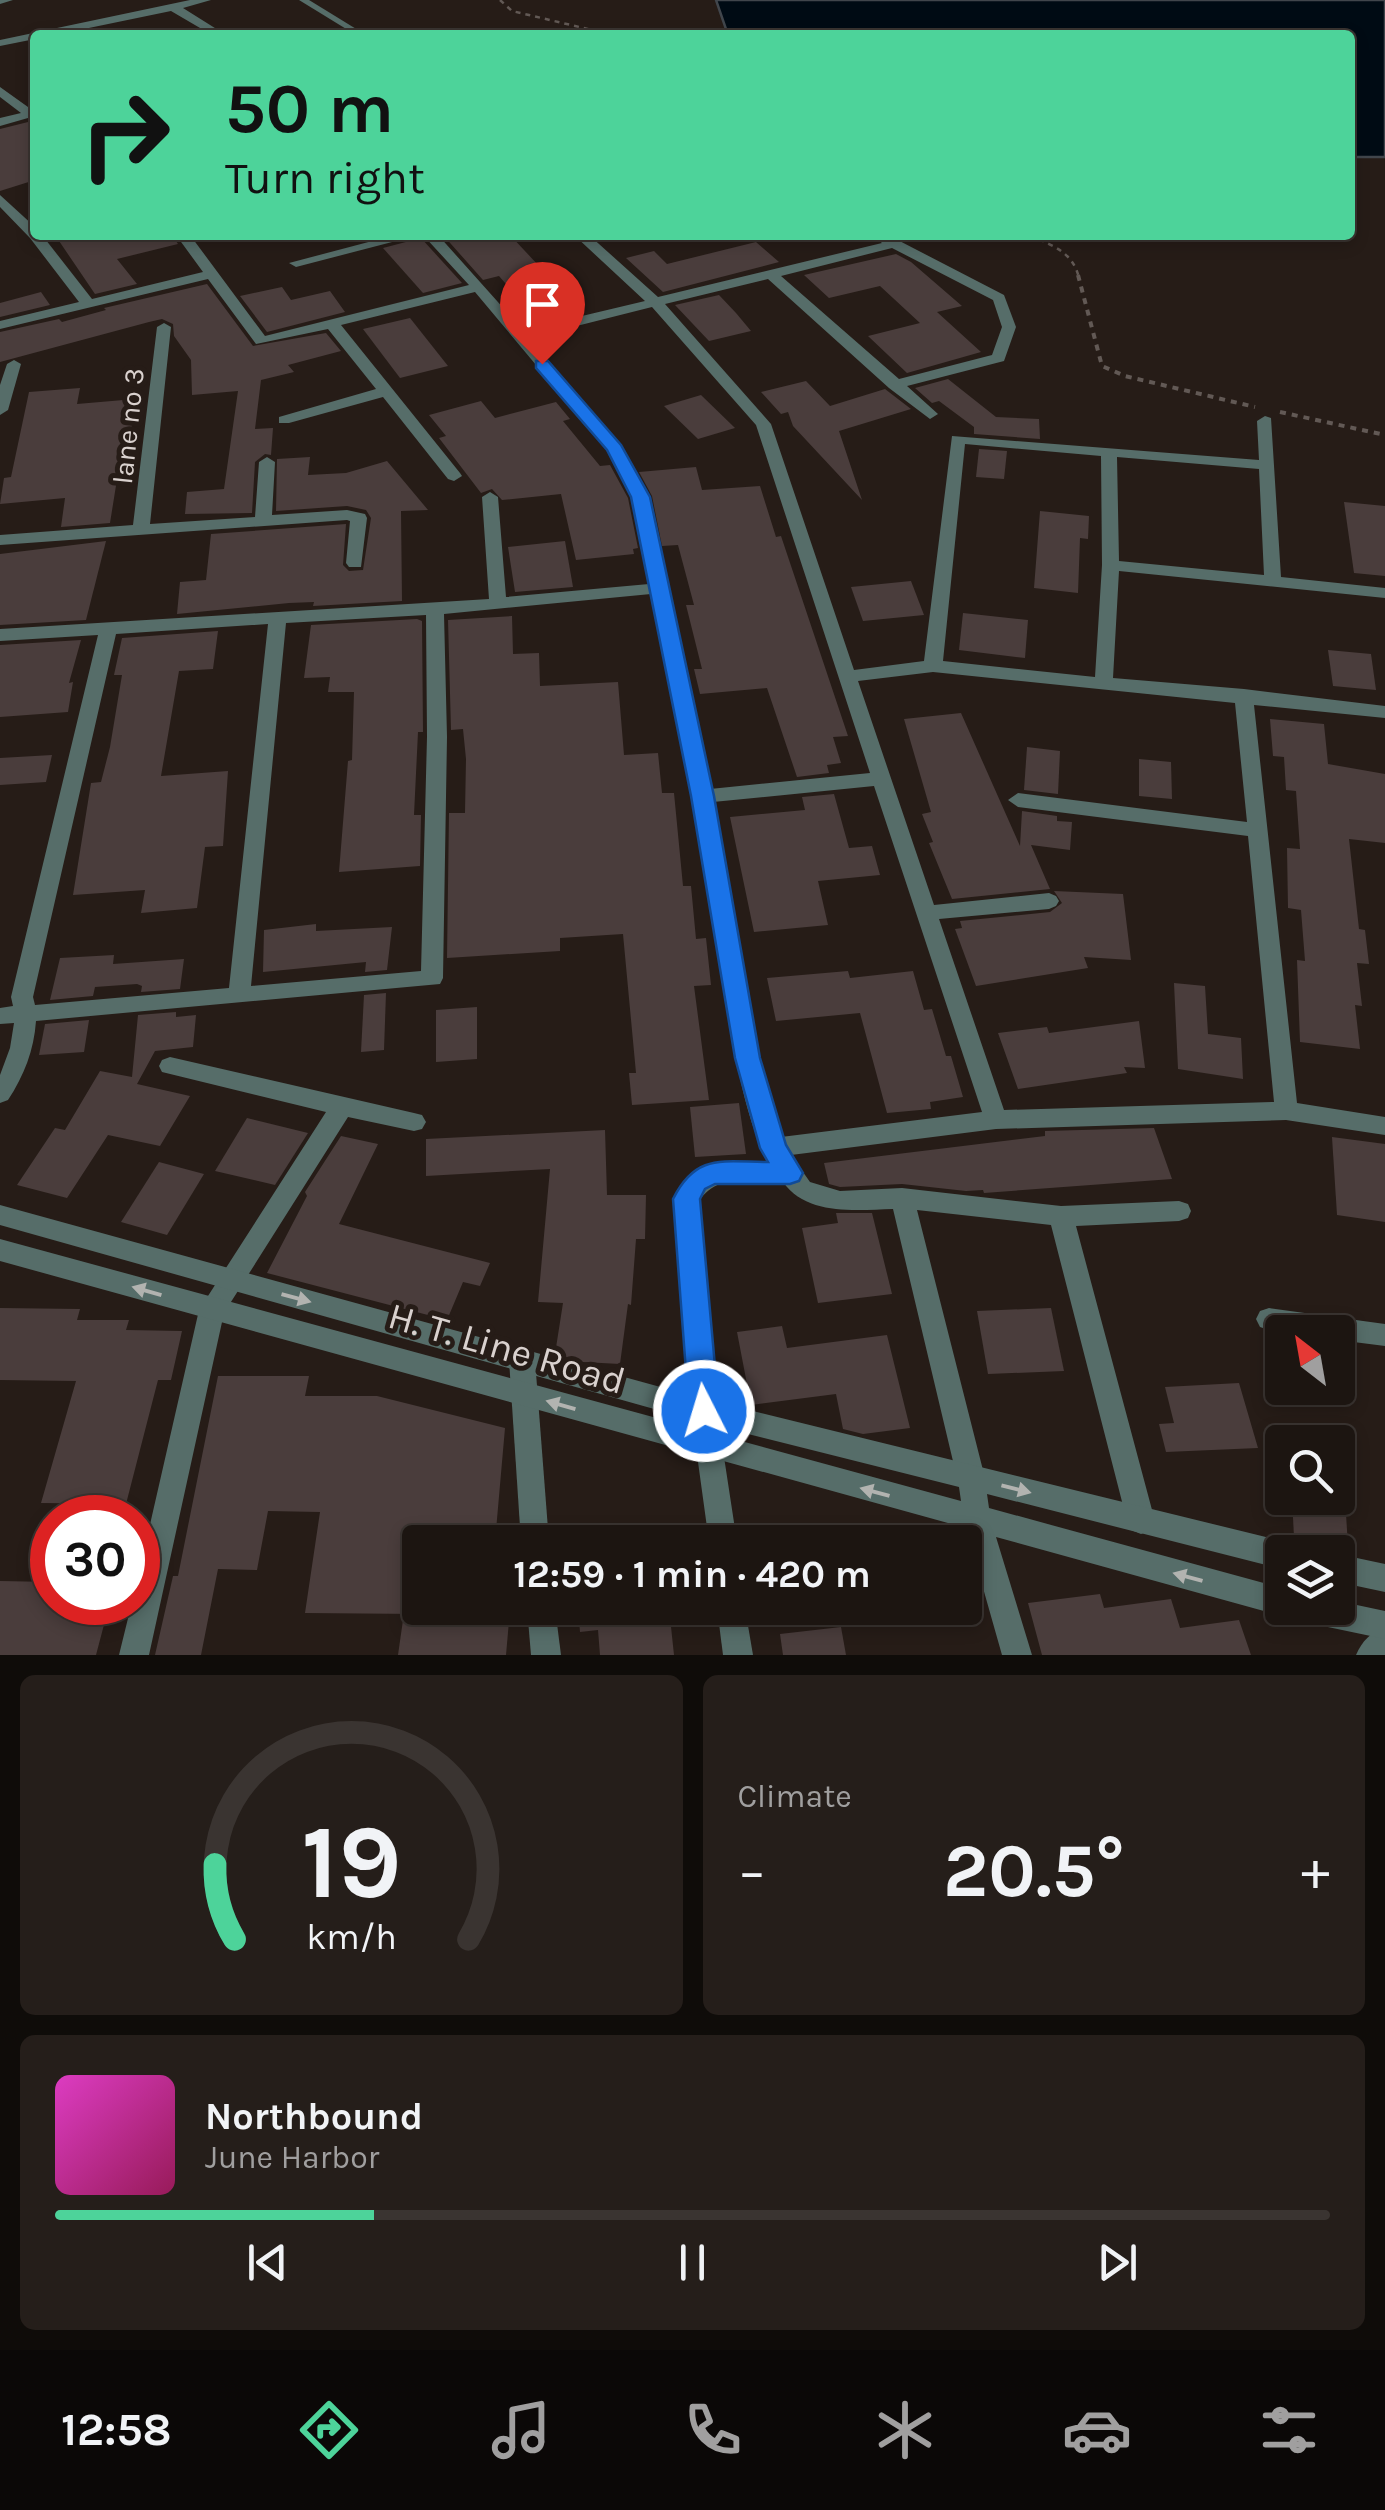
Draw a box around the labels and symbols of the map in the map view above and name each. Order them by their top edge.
pin [500,262,585,365]
street label: lane no 3 [106,366,151,486]
one-way arrow [131,1283,162,1299]
one-way arrow [281,1291,312,1307]
street label: H. T. Line Road [383,1293,630,1404]
north arrow [1265,1315,1355,1405]
position arrow [652,1359,756,1463]
one-way arrow [546,1397,576,1412]
one-way arrow [1001,1482,1032,1498]
one-way arrow [859,1483,890,1499]
speed limit sign: 30 [30,1495,160,1625]
one-way arrow [1172,1569,1203,1584]

